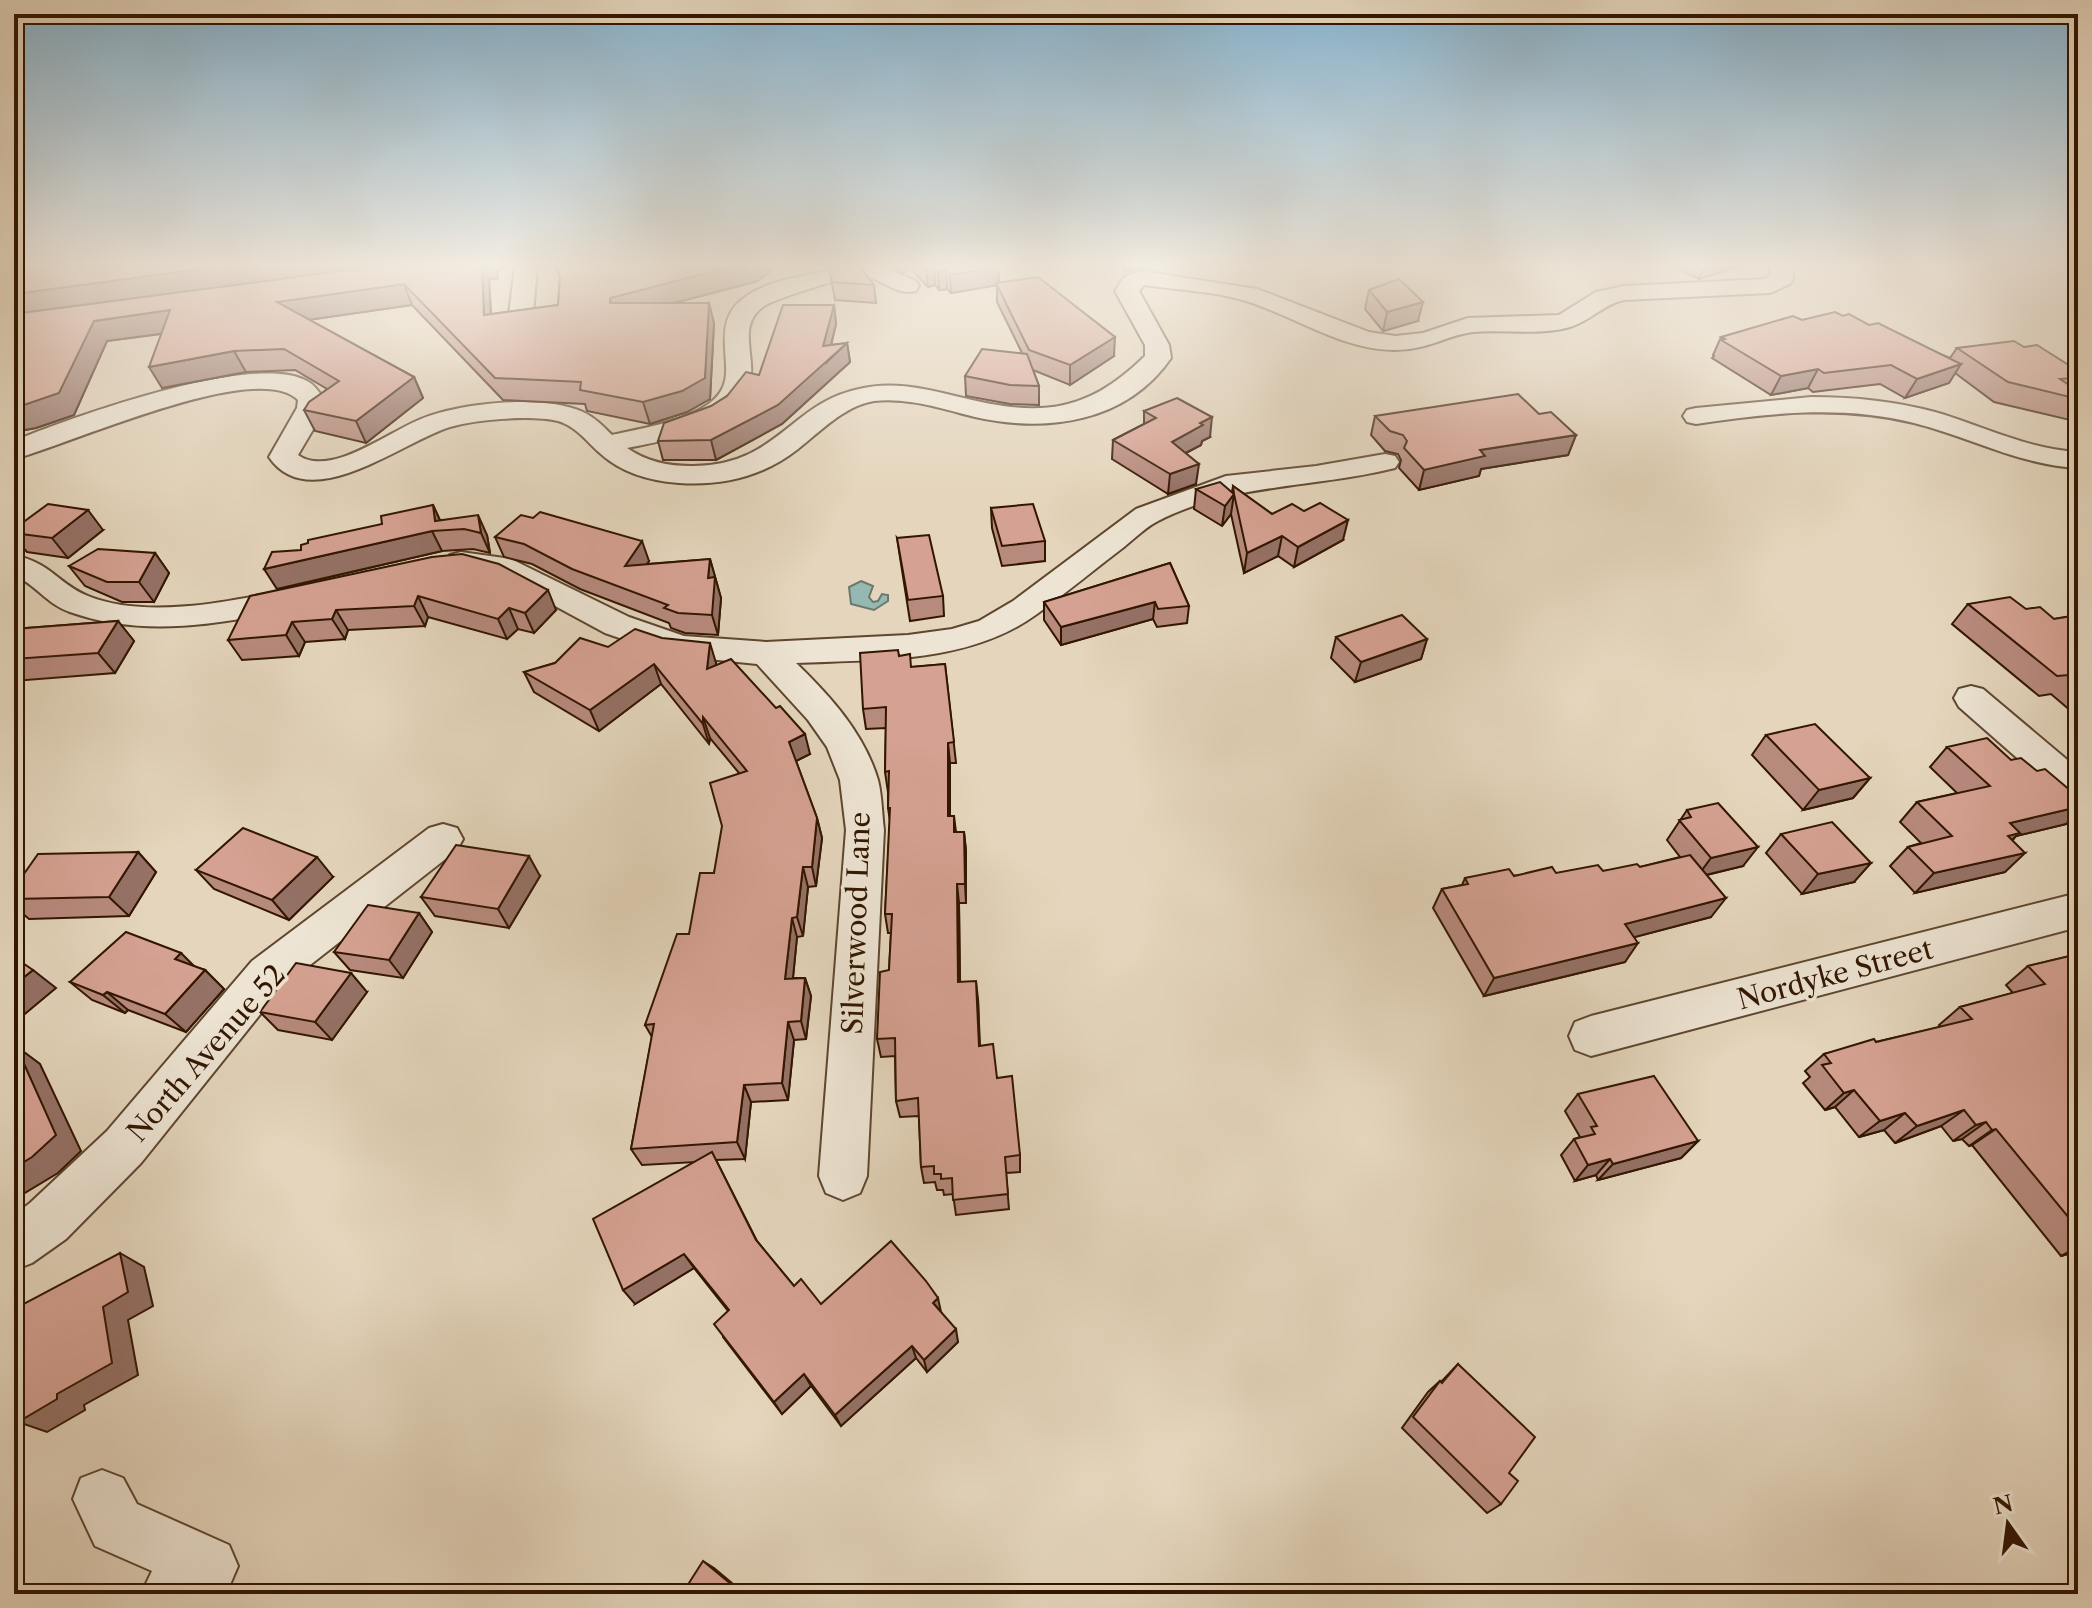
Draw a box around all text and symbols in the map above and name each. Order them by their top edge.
street label: Silverwood Lane [835,811,877,1035]
street label: Nordyke Street [1734,932,1936,1016]
street label: North Avenue 52 [120,958,292,1148]
north arrow [1968,1484,2048,1564]
text: N [1991,1490,2016,1520]

